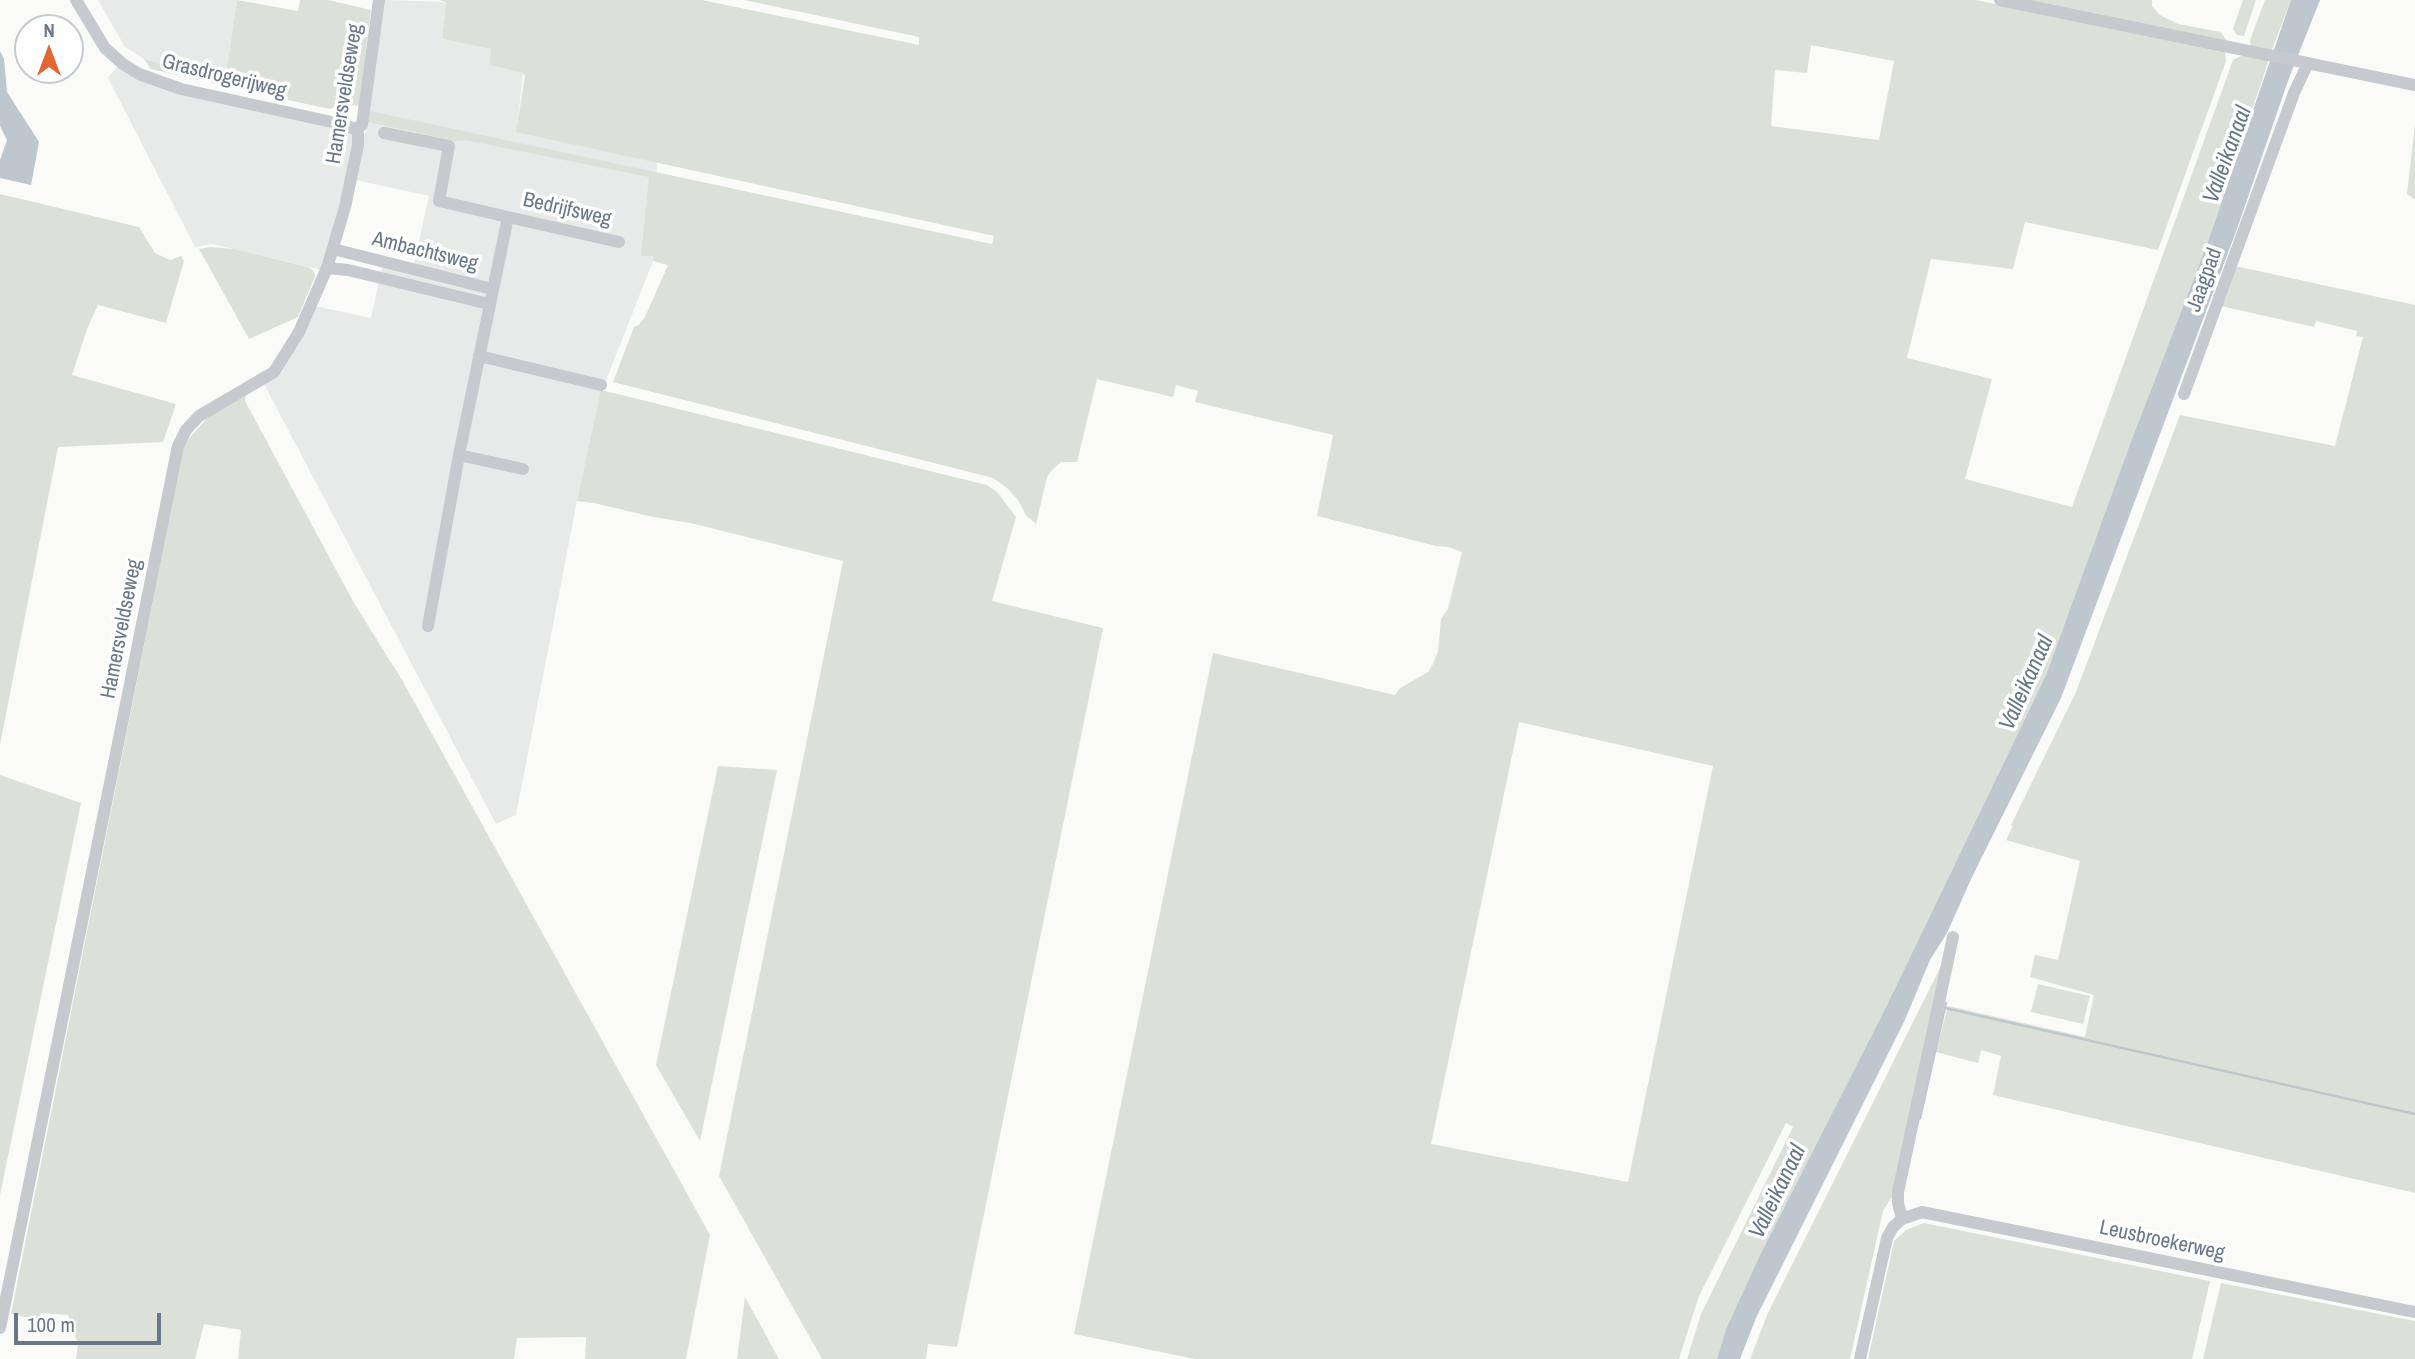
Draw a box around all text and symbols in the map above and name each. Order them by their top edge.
north arrow [14,14,84,84]
text: N [43,17,55,43]
street label: Hamersveldseweg [321,22,369,166]
street label: Grasdrogerijweg [159,49,289,105]
water label: Valleikanaal [2198,103,2258,207]
street label: Bedrijfsweg [520,188,614,232]
street label: Ambachtsweg [369,227,481,277]
street label: Jaagpad [2182,245,2228,315]
street label: Hamersveldseweg [96,557,148,701]
water label: Valleikanaal [1994,631,2060,735]
water label: Valleikanaal [1743,1141,1813,1243]
street label: Leusbroekerweg [2097,1215,2227,1267]
scale bar [18,1300,164,1344]
text: 100 m [27,1310,75,1339]

